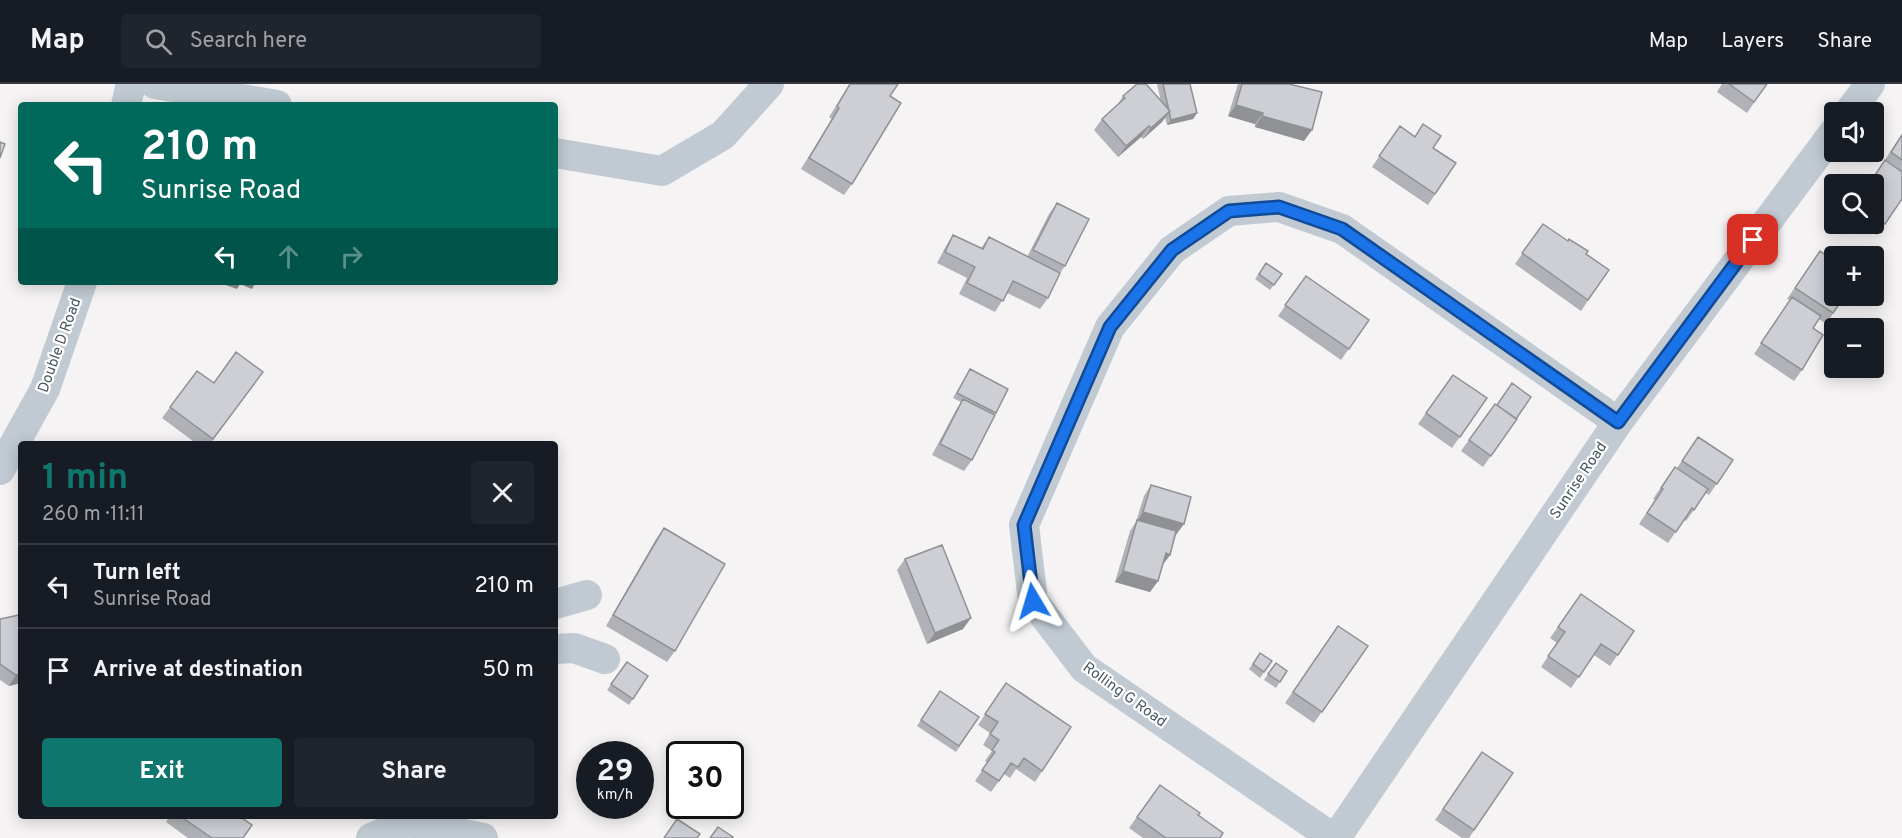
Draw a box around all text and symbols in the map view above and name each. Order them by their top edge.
search box [121,14,541,68]
text: Map [30,23,85,59]
icon: search [142,25,175,58]
text: Search here [190,28,307,55]
text: Map [1649,28,1688,55]
text: Layers [1721,28,1784,55]
text: Share [1817,28,1872,55]
map controls [1824,102,1884,378]
button: sound [1824,102,1884,162]
text: 210 m [141,122,258,175]
icon: left [42,126,120,204]
text: Sunrise Road [141,174,301,208]
button: search [1824,174,1884,234]
pin [1727,214,1778,265]
icon: arrive [1736,223,1769,256]
icon: left [209,240,242,273]
icon: ahead [272,240,305,273]
icon: right [335,240,368,273]
button: + [1824,246,1884,306]
street label: Double D Road [34,296,86,395]
button: − [1824,318,1884,378]
street label: Sunrise Road [1546,439,1612,523]
text: 1 min [42,456,128,502]
button: close [471,461,534,524]
text: 260 m · 11:11 [42,502,144,528]
text: Turn left [93,560,181,587]
position arrow [1001,569,1065,633]
icon: left [42,570,75,603]
text: 210 m [474,573,534,600]
text: Sunrise Road [93,587,212,613]
icon: arrive [42,654,75,687]
text: Arrive at destination [93,657,303,684]
text: 50 m [482,657,534,684]
street label: Rolling G Road [1079,658,1170,732]
button: Exit [42,738,282,807]
button: Share [294,738,534,807]
speed limit sign: 30 [666,741,744,819]
text: 29 [597,754,633,791]
text: km/h [597,786,633,805]

